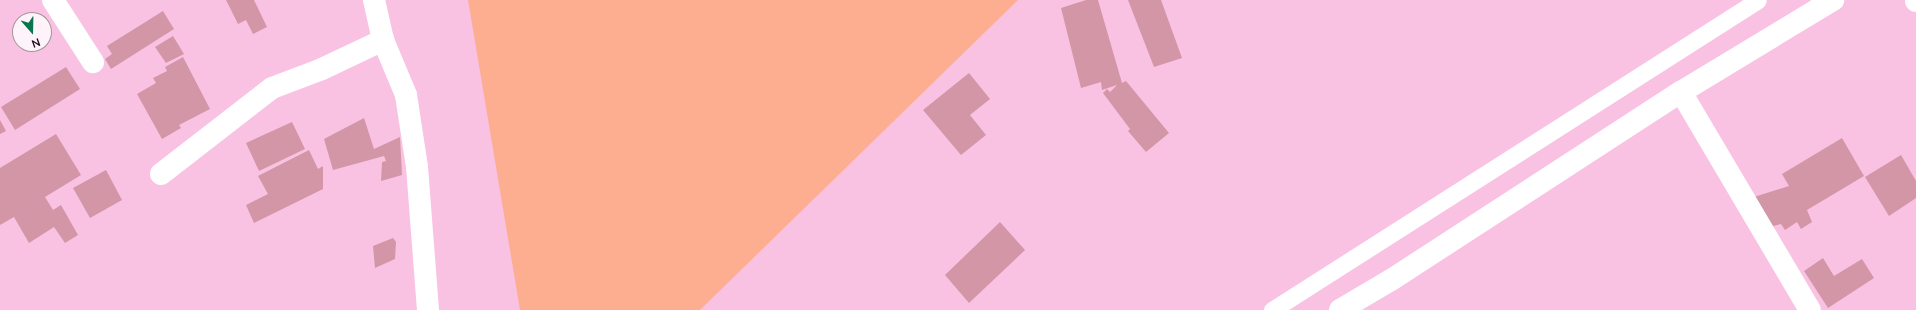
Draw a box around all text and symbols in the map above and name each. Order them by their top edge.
north arrow [12,12,52,52]
text: N [30,34,42,51]

